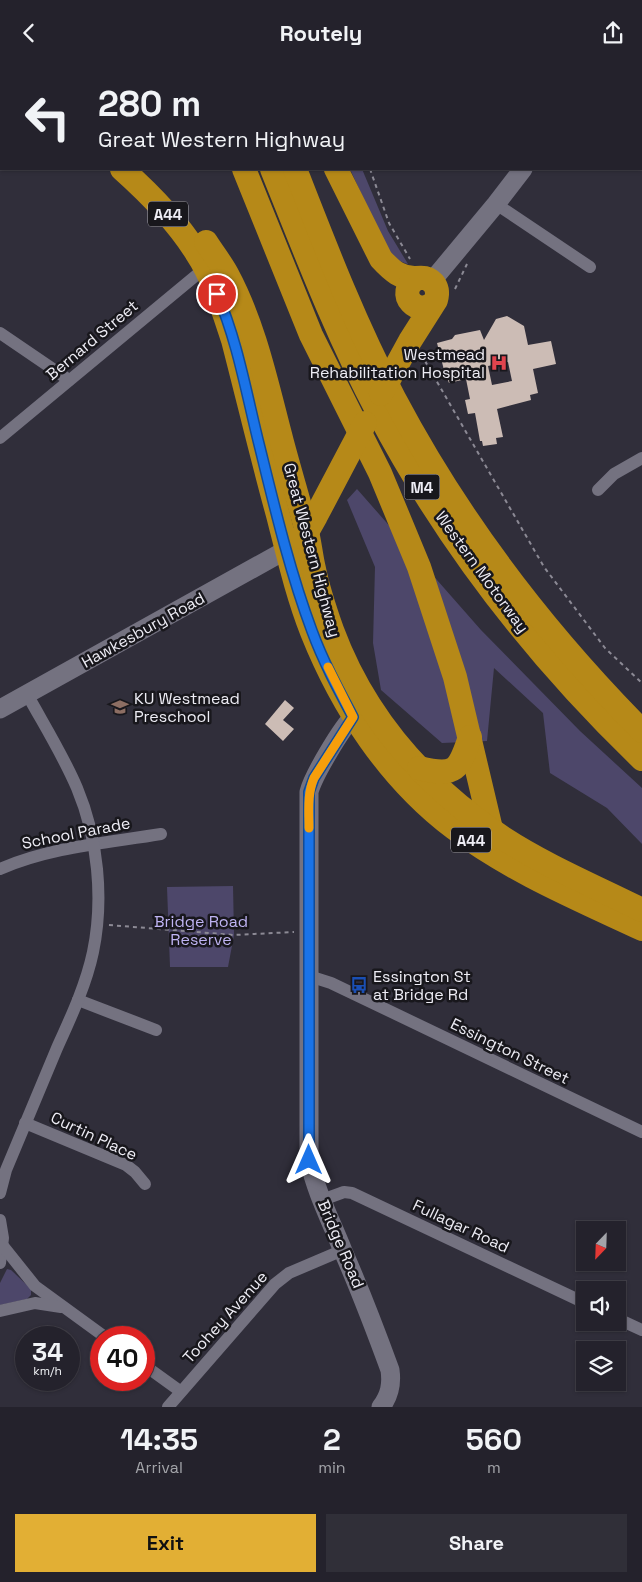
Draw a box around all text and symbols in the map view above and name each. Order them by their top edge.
icon: back [15,19,43,47]
text: Routely [280,19,362,47]
icon: share [599,19,627,47]
text: 280 m [98,82,201,126]
icon: left [15,85,80,150]
text: Great Western Highway [98,125,345,153]
road number: A44 [148,201,188,227]
pin [196,273,238,315]
icon: arrive [203,280,231,308]
street label: Bernard Street [42,295,142,385]
place label: Westmead Rehabilitation Hospital [310,344,485,383]
hospital icon: Westmead Rehabilitation Hospital [489,353,509,373]
street label: Great Western Highway [279,460,345,640]
road number: M4 [404,475,440,499]
street label: Western Motorway [431,507,533,637]
street label: Hawkesbury Road [78,587,208,673]
place label: KU Westmead Preschool [134,688,240,727]
school or university icon: KU Westmead Preschool [110,697,130,717]
street label: School Parade [20,812,132,854]
road number: A44 [451,827,491,853]
park label: Bridge Road Reserve [154,911,248,950]
place label: Essington St at Bridge Rd [373,966,471,1005]
bus stop icon: Essington St at Bridge Rd [349,975,369,995]
street label: Essington Street [447,1013,573,1089]
street label: Curtin Place [47,1107,141,1165]
position arrow [282,1133,334,1185]
street label: Fullagar Road [409,1194,513,1258]
street label: Bridge Road [313,1197,369,1291]
north arrow [576,1221,626,1271]
map controls [576,1221,626,1391]
street label: Toohey Avenue [178,1266,272,1368]
button: sound [576,1281,626,1331]
speed limit sign: 40 [90,1326,155,1391]
text: 34 [32,1336,63,1368]
button: layers [576,1341,626,1391]
text: km/h [33,1363,62,1379]
text: 14:35 [120,1420,198,1459]
text: 2 [323,1420,341,1459]
text: 560 [466,1420,522,1459]
text: Arrival [135,1457,183,1478]
text: min [318,1457,346,1478]
text: m [487,1457,501,1478]
button: Exit [15,1514,316,1572]
button: Share [326,1514,627,1572]

